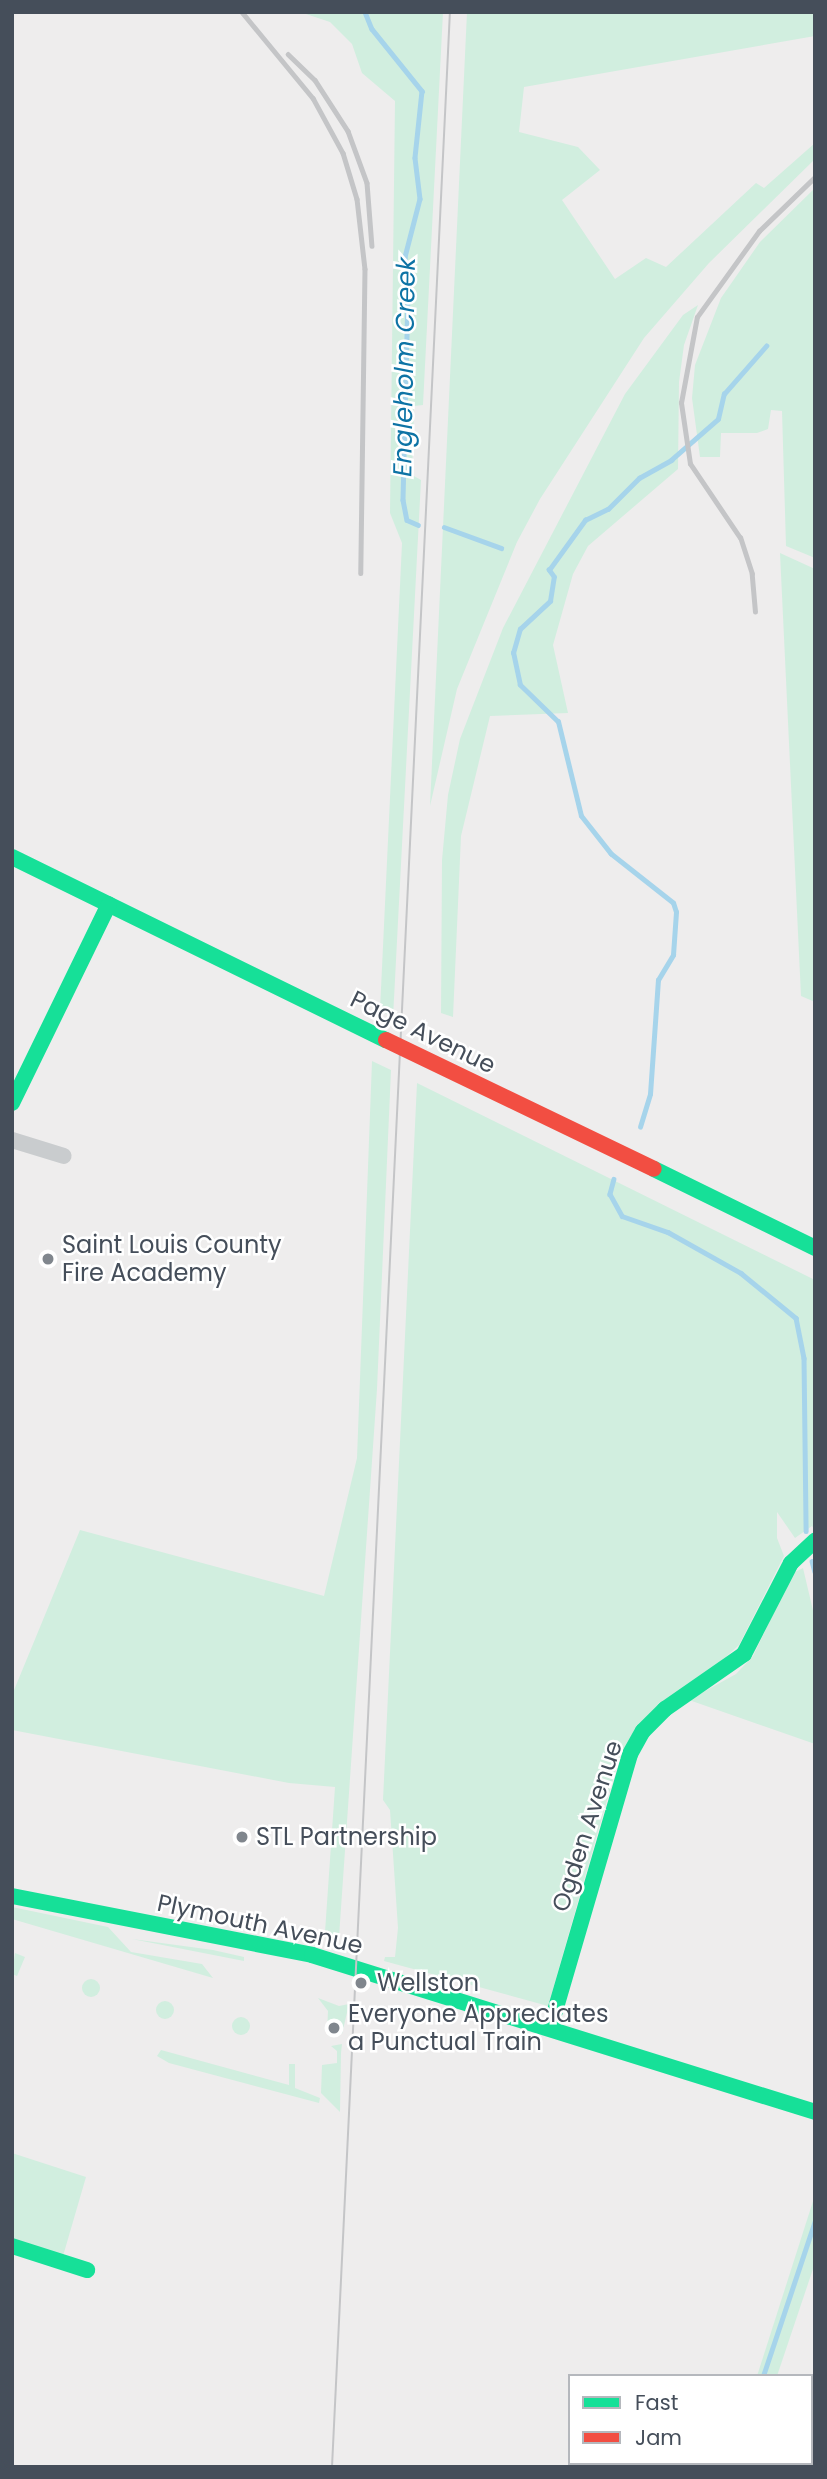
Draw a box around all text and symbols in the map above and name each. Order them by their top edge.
water label: Engleholm Creek [387,257,423,477]
street label: Page Avenue [346,984,500,1080]
place label: Saint Louis County Fire Academy [62,1231,282,1287]
marker: Saint Louis County Fire Academy [40,1251,56,1267]
street label: Ogden Avenue [546,1737,628,1915]
place label: STL Partnership [256,1823,437,1851]
marker: STL Partnership [234,1829,250,1845]
street label: Plymouth Avenue [155,1888,365,1960]
place label: Wellston [377,1969,479,1997]
marker: Wellston [351,1973,371,1993]
place label: Everyone Appreciates a Punctual Train [348,2000,608,2056]
marker: Everyone Appreciates a Punctual Train [326,2020,342,2036]
legend [568,2374,813,2465]
text: Fast [635,2388,678,2417]
text: Jam [635,2423,682,2452]

